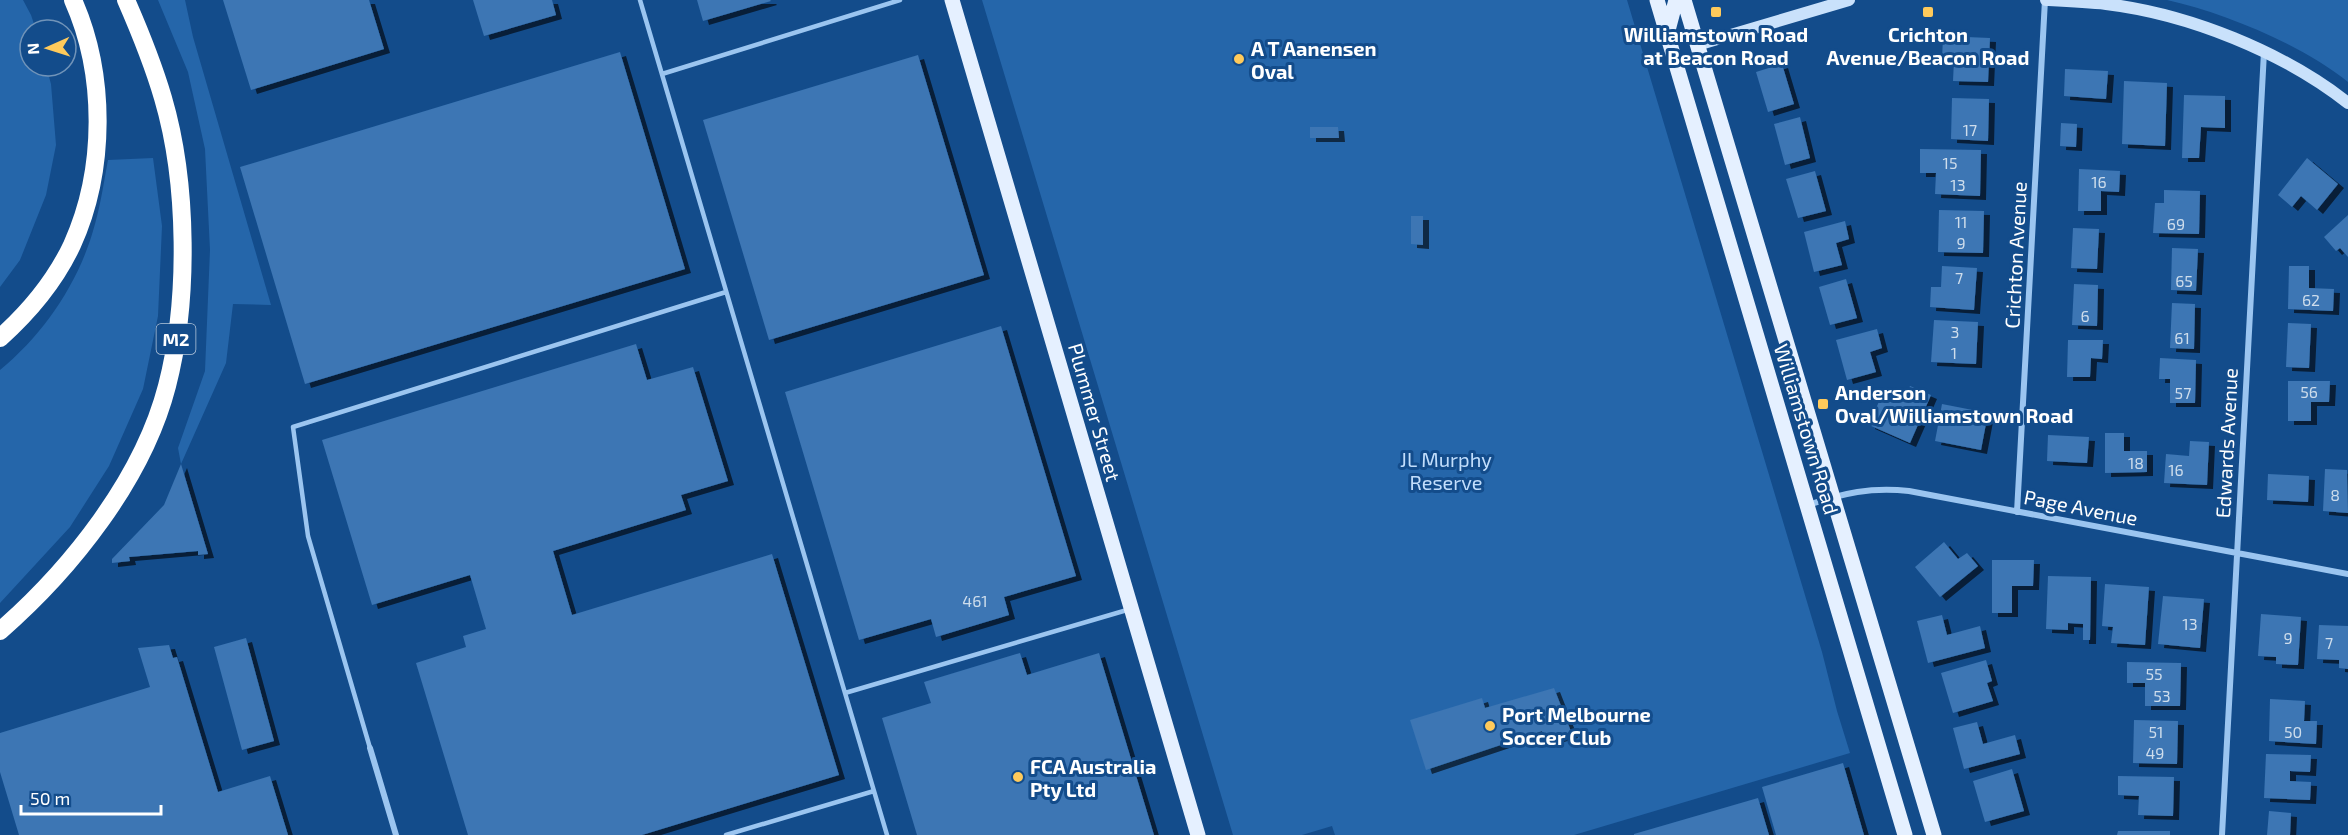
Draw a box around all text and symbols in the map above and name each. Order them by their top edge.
marker: Williamstown Road at Beacon Road [1709,5,1723,19]
marker: Crichton Avenue/Beacon Road [1921,5,1935,19]
north arrow [18,18,78,78]
place label: Williamstown Road at Beacon Road [1624,22,1808,69]
place label: Crichton Avenue/Beacon Road [1827,22,2029,69]
place label: A T Aanensen Oval [1251,36,1377,83]
text: N [23,43,42,55]
marker: A T Aanensen Oval [1232,52,1246,66]
house number: 17 [1963,120,1977,139]
house number: 15 [1943,153,1957,172]
house number: 16 [2091,172,2107,191]
house number: 13 [1950,175,1966,194]
street label: Crichton Avenue [1999,181,2031,329]
house number: 11 [1955,212,1967,231]
house number: 69 [2167,214,2185,233]
house number: 9 [1956,233,1966,252]
house number: 7 [1955,268,1963,287]
house number: 65 [2175,271,2193,290]
house number: 62 [2302,290,2320,309]
house number: 6 [2080,306,2090,325]
house number: 3 [1951,322,1959,341]
road number: M2 [156,324,195,354]
house number: 61 [2174,328,2190,347]
street label: Plummer Street [1064,340,1126,484]
street label: Williamstown Road [1770,341,1844,517]
house number: 1 [1951,343,1957,362]
street label: Edwards Avenue [2210,367,2242,519]
place label: Anderson Oval/Williamstown Road [1835,380,2073,427]
house number: 56 [2300,382,2318,401]
house number: 57 [2175,383,2191,402]
marker: Anderson Oval/Williamstown Road [1816,397,1830,411]
park label: JL Murphy Reserve [1400,447,1492,494]
house number: 18 [2128,453,2144,472]
house number: 16 [2168,460,2184,479]
street label: Page Avenue [2022,484,2140,530]
house number: 8 [2330,485,2340,504]
house number: 461 [962,591,988,610]
house number: 13 [2182,614,2198,633]
house number: 9 [2283,628,2293,647]
house number: 7 [2325,633,2333,652]
house number: 55 [2145,664,2163,683]
house number: 53 [2153,686,2171,705]
place label: Port Melbourne Soccer Club [1502,702,1651,749]
marker: Port Melbourne Soccer Club [1483,719,1497,733]
house number: 51 [2149,722,2163,741]
house number: 50 [2284,722,2302,741]
house number: 49 [2146,743,2165,762]
place label: FCA Australia Pty Ltd [1030,754,1156,802]
marker: FCA Australia Pty Ltd [1011,770,1025,784]
scale bar [21,778,160,816]
text: 50 m [30,787,70,809]

